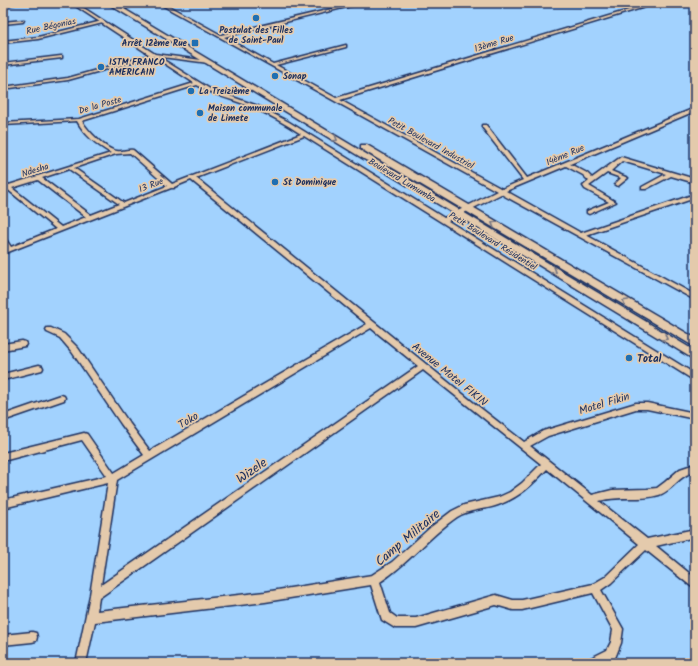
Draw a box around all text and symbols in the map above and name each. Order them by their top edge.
marker: Postulat des Filles de Saint-Paul [251,13,261,23]
street label: Rue Bégonias [25,14,77,39]
place label: Postulat des Filles de Saint-Paul [219,23,294,48]
street label: 13ème Rue [473,30,516,57]
place label: Arrêt 12ème Rue [122,36,188,51]
marker: Arrêt 12ème Rue [190,38,200,48]
place label: ISTM FRANCO AMERICAIN [109,55,165,80]
marker: ISTM FRANCO AMERICAIN [96,62,106,72]
place label: Sonap [283,69,307,84]
marker: Sonap [270,71,280,81]
place label: La Treizième [199,84,250,99]
marker: La Treizième [186,86,196,96]
street label: De la Poste [77,92,123,119]
place label: Maison communale de Limete [208,101,283,126]
marker: Maison communale de Limete [195,108,205,118]
street label: Petit Boulevard Industriel [385,114,477,174]
one-way arrow [331,134,338,141]
street label: 14ème Rue [544,141,587,170]
street label: Boulevard Lumumba [365,154,438,207]
street label: Ndesha [20,159,50,182]
street label: 13 Rue [137,174,166,197]
place label: St Dominique [283,175,337,190]
marker: St Dominique [270,177,280,187]
street label: Petit Boulevard Résidentiel [446,208,540,275]
one-way arrow [491,222,498,229]
one-way arrow [550,267,557,274]
one-way arrow [622,299,629,306]
one-way arrow [661,334,668,341]
street label: Avenue Motel FIKIN [407,338,492,411]
place label: Total [637,350,662,368]
marker: Total [624,353,634,363]
street label: Motel Fikin [577,388,632,420]
street label: Toko [175,408,202,434]
street label: Wizele [232,453,272,490]
street label: Camp Militaire [371,504,445,572]

